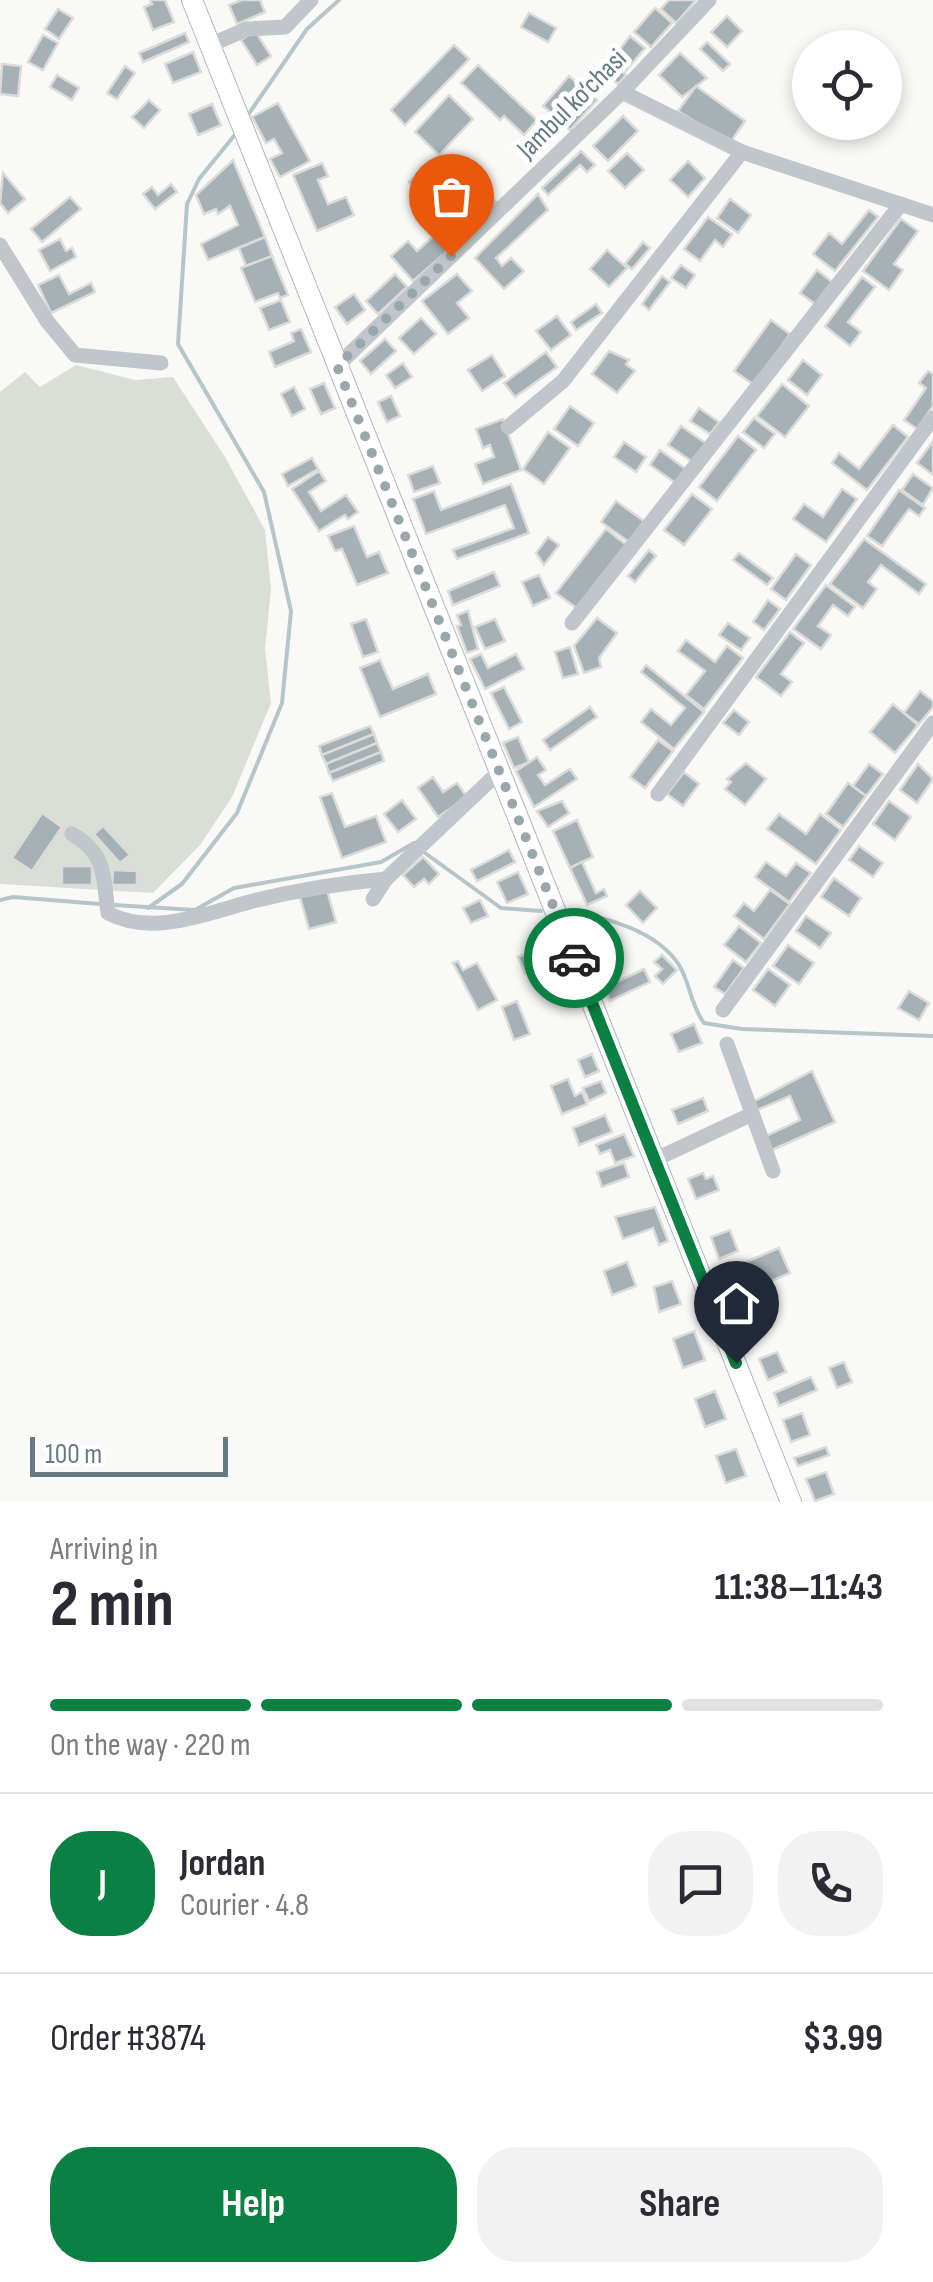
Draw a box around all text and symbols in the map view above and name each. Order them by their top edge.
map controls [792,30,902,140]
button: locate [792,30,902,140]
street label: Jambul ko‘chasi [510,42,634,166]
pin [409,154,494,257]
icon: bag [424,169,479,224]
courier [524,908,624,1008]
icon: car [547,931,602,986]
pin [694,1261,779,1364]
icon: home [709,1276,764,1331]
scale bar [30,1432,228,1476]
text: 100 m [45,1438,102,1471]
text: Arriving in [50,1530,158,1569]
text: 11:38–11:43 [715,1565,883,1610]
text: 2 min [50,1567,174,1645]
text: On the way · 220 m [50,1726,251,1765]
button: chat [648,1831,753,1936]
button: phone [778,1831,883,1936]
text: Jordan [180,1841,265,1886]
text: J [98,1861,107,1906]
text: Courier · 4.8 [180,1886,309,1925]
text: Order #3874 [50,2016,206,2061]
text: $3.99 [802,2016,883,2061]
button: Help [50,2147,457,2262]
button: Share [477,2147,883,2262]

